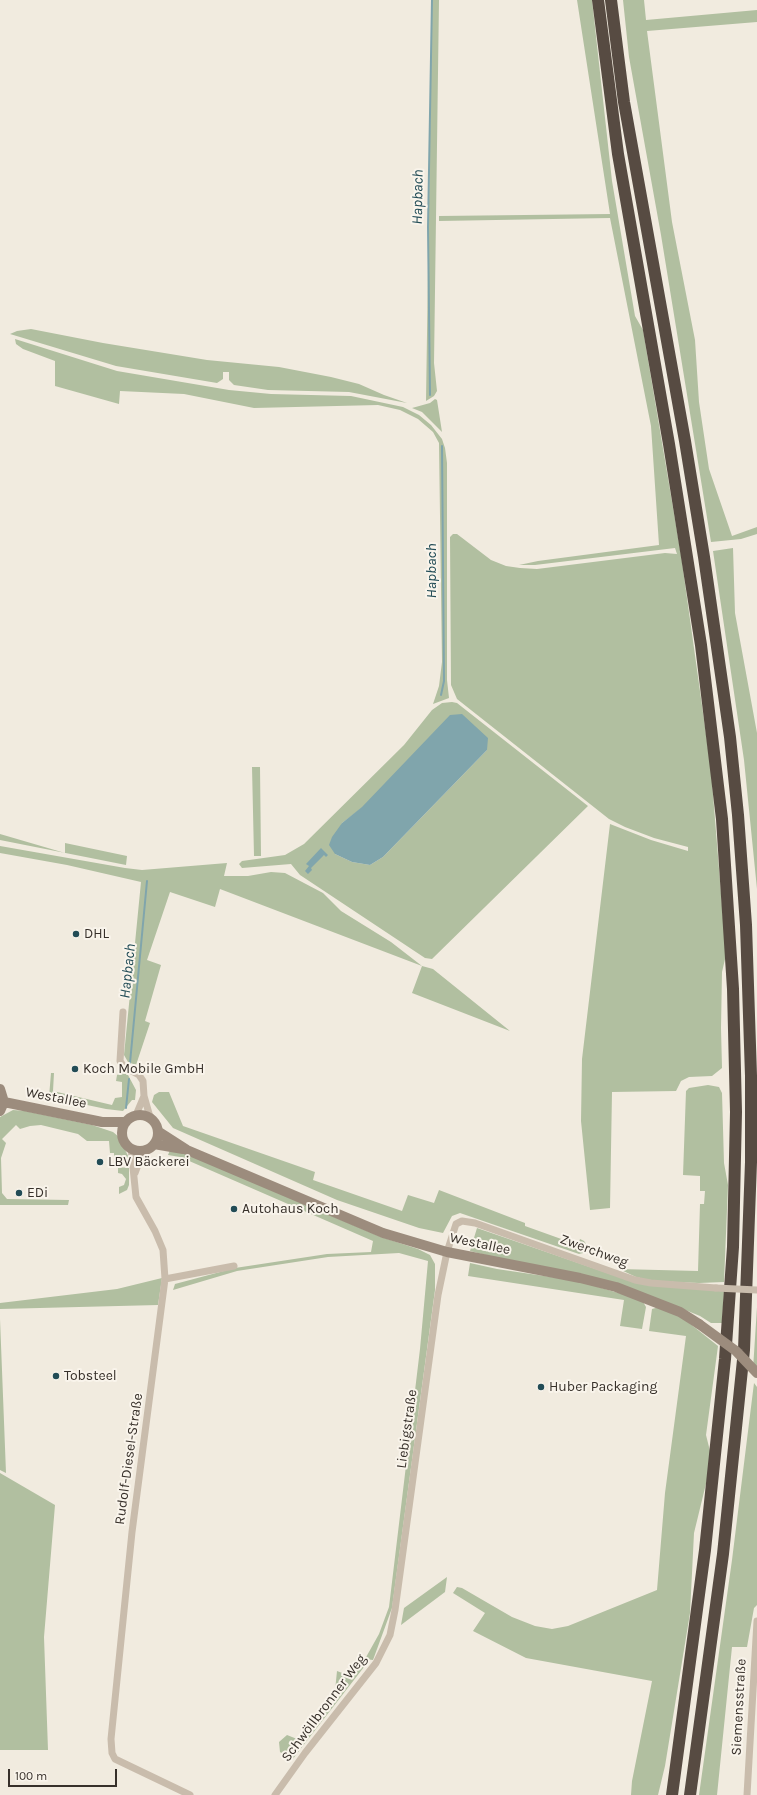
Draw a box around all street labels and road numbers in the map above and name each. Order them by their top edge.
street label: Westallee [24,1084,88,1112]
street label: Westallee [448,1229,512,1259]
street label: Zwerchweg [557,1231,631,1271]
street label: Liebigstraße [393,1388,421,1470]
street label: Rudolf-Diesel-Straße [111,1392,147,1526]
street label: Schwöllbronner Weg [278,1651,370,1765]
street label: Siemensstraße [728,1658,750,1756]

